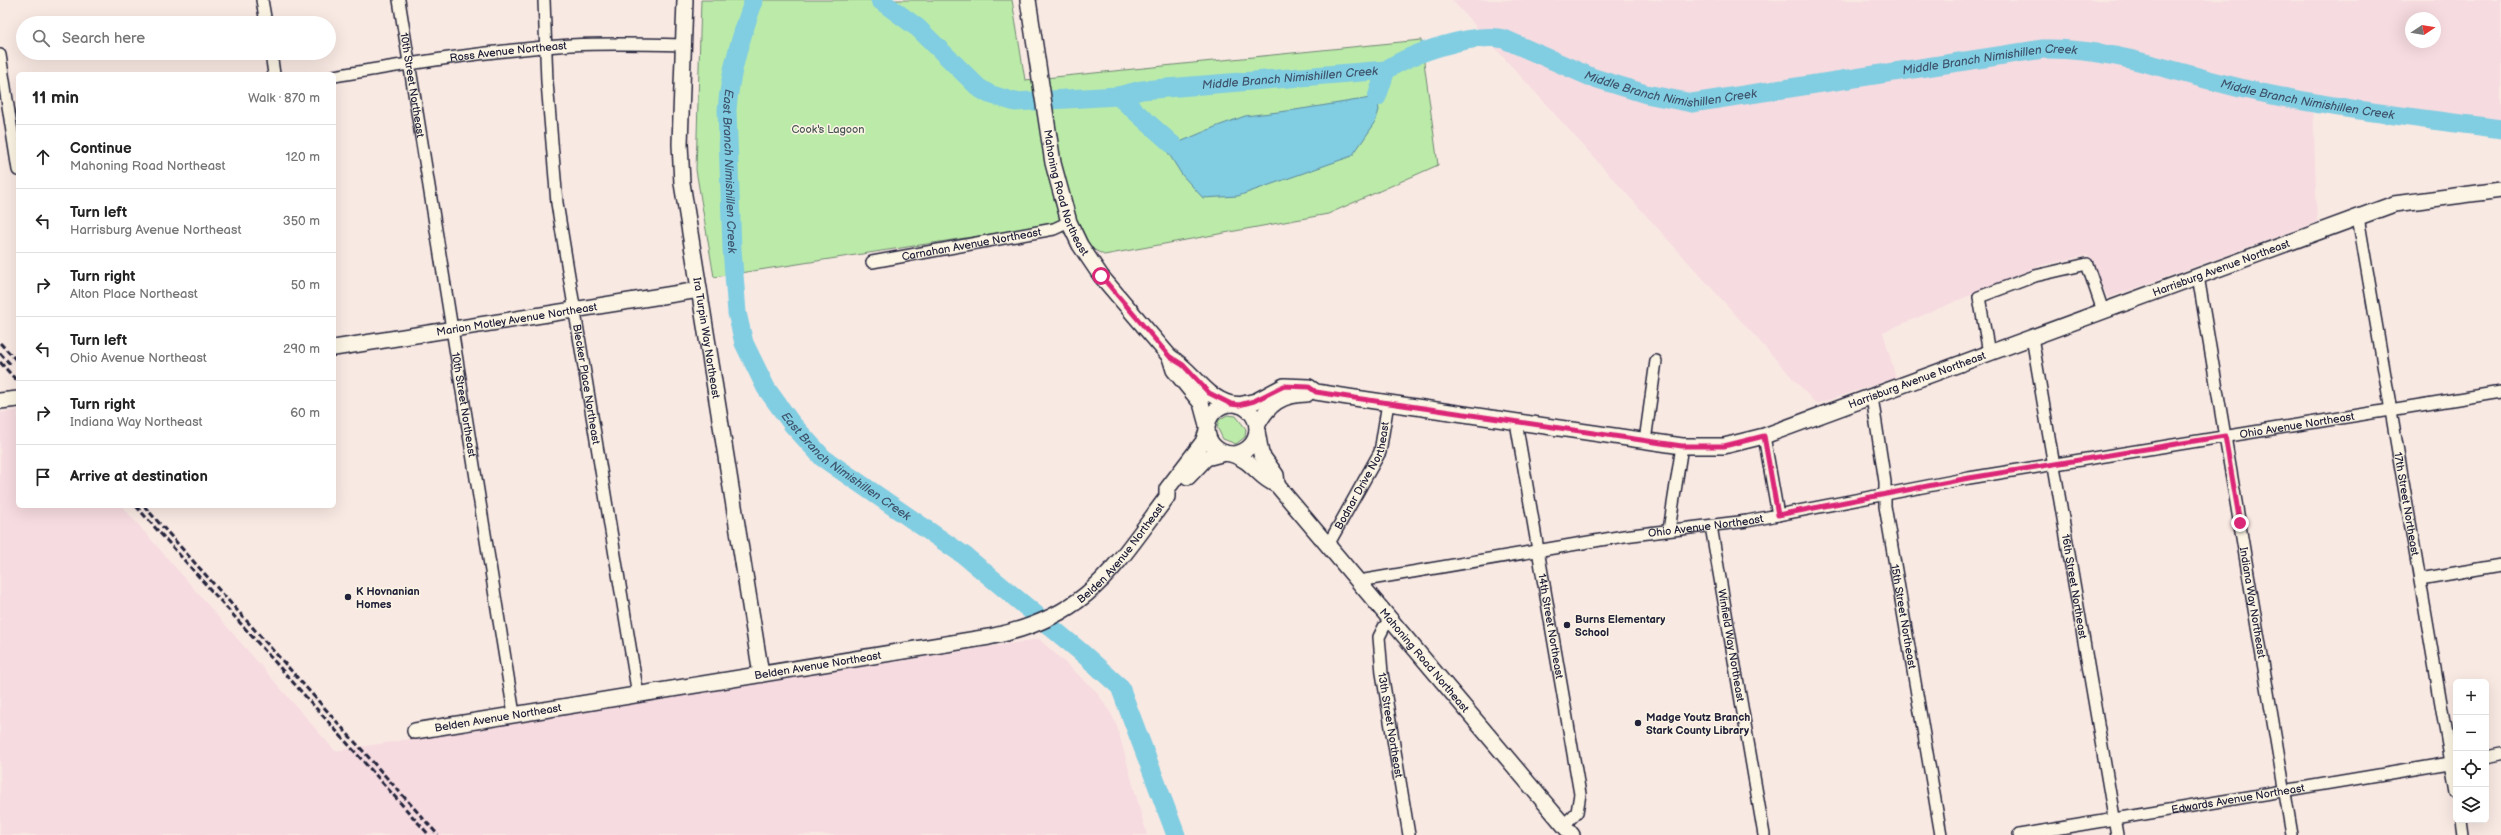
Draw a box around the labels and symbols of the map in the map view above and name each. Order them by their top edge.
north arrow [2405,12,2441,48]
street label: 10th Street Northeast [398,32,428,139]
street label: Ross Avenue Northeast [449,39,568,64]
water label: Middle Branch Nimishillen Creek [1901,41,2079,78]
water label: Middle Branch Nimishillen Creek [1201,63,1380,93]
water label: Middle Branch Nimishillen Creek [1582,67,1759,111]
water label: Middle Branch Nimishillen Creek [2219,76,2396,123]
water label: East Branch Nimishillen Creek [719,88,740,255]
park label: Cook's Lagoon [791,123,865,136]
street label: Mahoning Road Northeast [1041,129,1092,259]
street label: Carnahan Avenue Northeast [901,225,1043,263]
street label: Harrisburg Avenue Northeast [2151,236,2292,299]
route start [1092,267,1110,285]
street label: Ira Turpin Way Northeast [691,276,723,400]
street label: Marion Motley Avenue Northeast [435,300,599,338]
street label: Blecker Place Northeast [571,323,603,446]
street label: Harrisburg Avenue Northeast [1846,348,1988,411]
street label: 10th Street Northeast [449,351,479,459]
water label: East Branch Nimishillen Creek [778,409,914,524]
street label: Ohio Avenue Northeast [2239,409,2356,441]
street label: Bodnar Drive Northeast [1332,420,1391,532]
street label: 17th Street Northeast [2392,451,2422,557]
street label: Belden Avenue Northeast [1074,500,1167,606]
street label: Ohio Avenue Northeast [1647,511,1765,540]
route end [2231,514,2249,532]
street label: 16th Street Northeast [2059,533,2090,640]
street label: Indiana Way Northeast [2237,546,2269,659]
street label: 15th Street Northeast [1889,563,1919,670]
street label: 14th Street Northeast [1536,573,1567,680]
place label: K Hovnanian Homes [356,585,420,611]
street label: Winfield Way Northeast [1715,588,1748,703]
marker: K Hovnanian Homes [343,592,353,602]
street label: Mahoning Road Northeast [1377,606,1472,715]
place label: Burns Elementary School [1575,613,1665,639]
marker: Burns Elementary School [1562,620,1572,630]
street label: Belden Avenue Northeast [753,648,883,682]
street label: 13th Street Northeast [1376,672,1406,779]
street label: Belden Avenue Northeast [434,701,563,734]
place label: Madge Youtz Branch Stark County Library [1646,711,1750,737]
marker: Madge Youtz Branch Stark County Library [1633,718,1643,728]
street label: Edwards Avenue Northeast [2170,781,2306,816]

